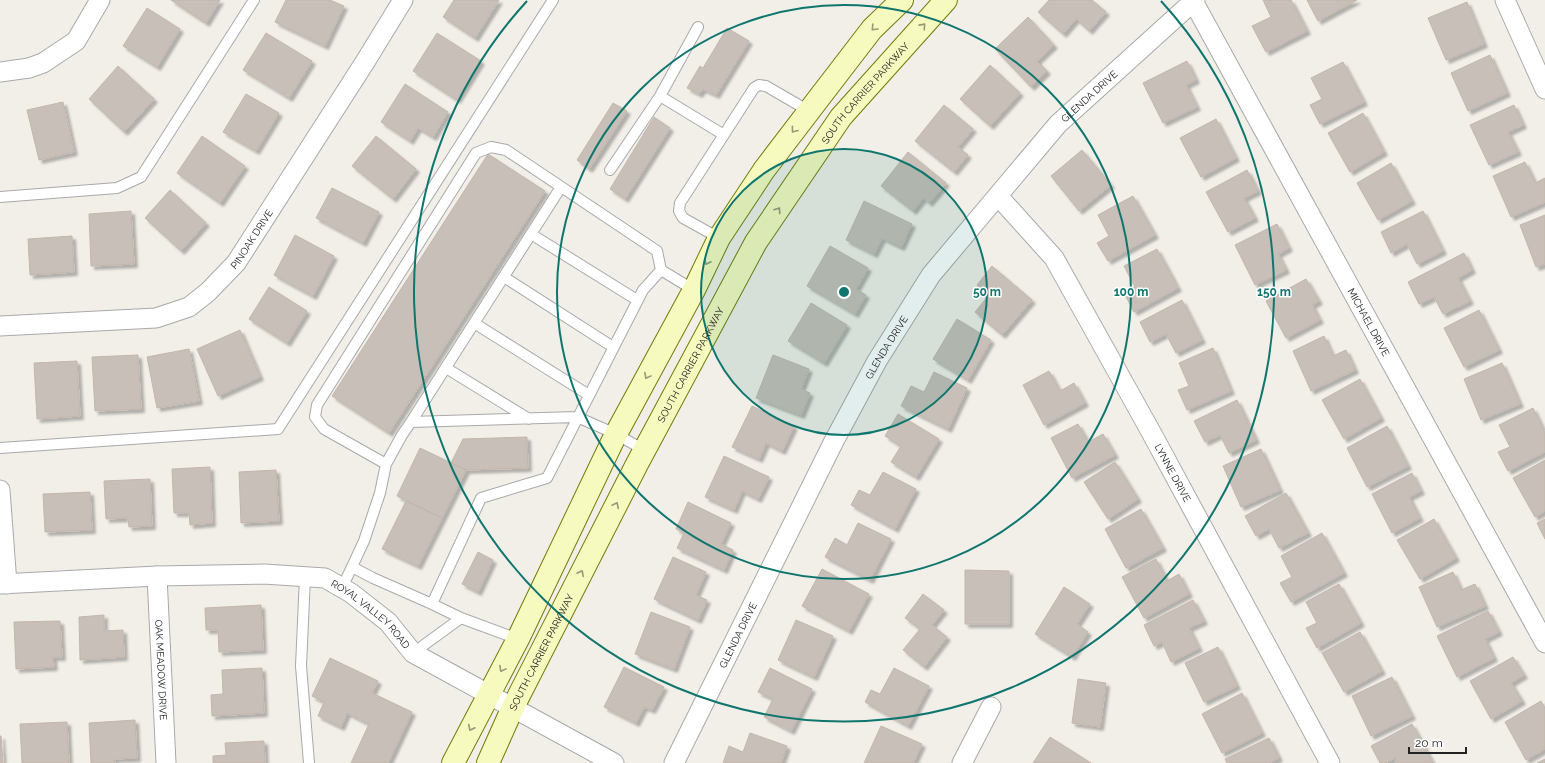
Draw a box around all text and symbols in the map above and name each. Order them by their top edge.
one-way arrow [872,23,879,31]
one-way arrow [919,23,926,30]
street label: SOUTH CARRIER PARKWAY [819,40,911,146]
street label: GLENDA DRIVE [1059,68,1119,124]
one-way arrow [792,126,799,133]
street label: PINOAK DRIVE [228,207,274,271]
one-way arrow [773,207,781,214]
one-way arrow [704,257,712,265]
centre of rings [837,285,851,299]
text: 50 m [973,285,1001,299]
text: 100 m [1114,285,1148,299]
text: 150 m [1257,285,1291,299]
street label: MICHAEL DRIVE [1346,286,1392,358]
street label: SOUTH CARRIER PARKWAY [655,305,726,424]
street label: GLENDA DRIVE [863,314,910,381]
one-way arrow [644,372,651,380]
street label: LYNNE DRIVE [1153,442,1193,504]
one-way arrow [611,502,618,510]
one-way arrow [577,569,584,577]
street label: ROYAL VALLEY ROAD [329,577,412,650]
street label: SOUTH CARRIER PARKWAY [507,592,576,712]
street label: GLENDA DRIVE [717,600,759,670]
street label: OAK MEADOW DRIVE [154,619,169,720]
one-way arrow [499,665,507,672]
one-way arrow [468,724,476,732]
scale bar [1409,729,1466,755]
text: 20 m [1415,736,1443,750]

